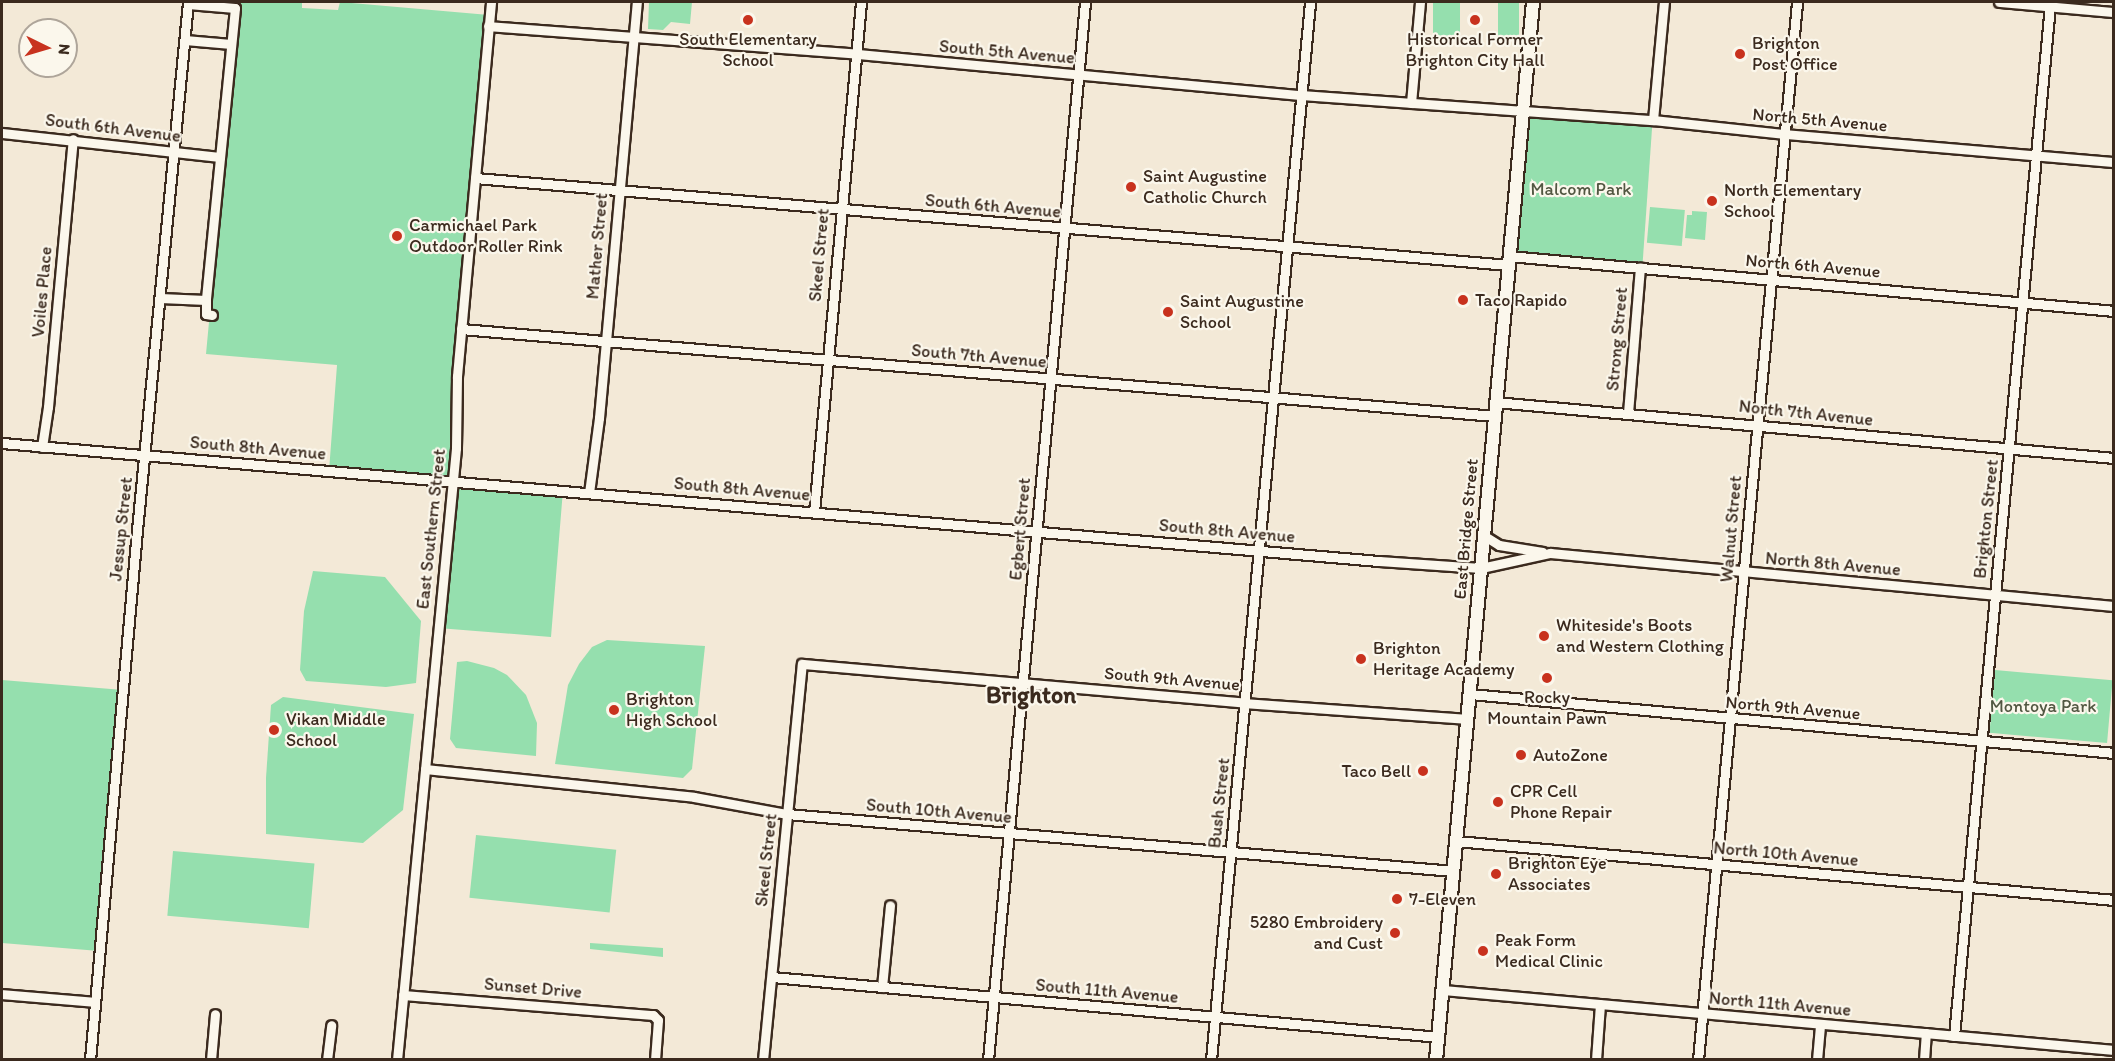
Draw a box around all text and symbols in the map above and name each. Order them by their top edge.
marker: South Elementary School [741,13,755,27]
marker: Historical Former Brighton City Hall [1468,13,1482,27]
north arrow [18,18,78,78]
place label: South Elementary School [679,29,817,72]
place label: Historical Former Brighton City Hall [1405,29,1545,72]
place label: Brighton Post Office [1752,33,1838,76]
street label: South 5th Avenue [939,35,1075,69]
text: N [55,43,74,56]
marker: Brighton Post Office [1733,47,1747,61]
street label: North 5th Avenue [1752,103,1888,137]
street label: South 6th Avenue [45,109,181,147]
place label: Saint Augustine Catholic Church [1143,166,1267,208]
park label: Malcom Park [1531,178,1631,200]
marker: Saint Augustine Catholic Church [1124,180,1138,194]
place label: North Elementary School [1724,180,1861,222]
street label: South 6th Avenue [925,189,1061,223]
street label: Mather Street [582,192,612,300]
marker: North Elementary School [1705,194,1719,208]
street label: Skeel Street [804,208,834,302]
place label: Carmichael Park Outdoor Roller Rink [409,215,563,258]
marker: Carmichael Park Outdoor Roller Rink [390,229,404,243]
street label: Voiles Place [27,246,57,338]
street label: North 6th Avenue [1745,249,1881,283]
street label: Strong Street [1602,286,1632,392]
place label: Taco Rapido [1475,289,1567,311]
place label: Saint Augustine School [1180,291,1304,334]
marker: Taco Rapido [1456,293,1470,307]
marker: Saint Augustine School [1161,305,1175,319]
street label: South 7th Avenue [911,339,1047,373]
street label: North 7th Avenue [1738,395,1874,431]
street label: South 8th Avenue [190,431,326,465]
street label: East Southern Street [412,448,450,610]
street label: East Bridge Street [1449,458,1483,600]
street label: Brighton Street [1969,459,2003,579]
street label: South 8th Avenue [674,472,810,506]
street label: Walnut Street [1716,475,1746,583]
street label: Jessup Street [105,476,137,582]
street label: Egbert Street [1005,477,1035,581]
street label: South 8th Avenue [1159,514,1295,548]
street label: North 8th Avenue [1765,547,1901,581]
place label: Whiteside's Boots and Western Clothing [1556,615,1723,658]
marker: Whiteside's Boots and Western Clothing [1537,629,1551,643]
place label: Brighton Heritage Academy [1373,638,1515,680]
marker: Brighton Heritage Academy [1354,652,1368,666]
street label: South 9th Avenue [1104,662,1240,696]
marker: Rocky Mountain Pawn [1540,671,1554,685]
district label: Brighton [986,681,1076,709]
place label: Rocky Mountain Pawn [1487,687,1607,730]
place label: Brighton High School [626,689,717,732]
street label: North 9th Avenue [1725,691,1861,725]
park label: Montoya Park [1990,695,2096,717]
marker: Brighton High School [607,703,621,717]
place label: Vikan Middle School [286,709,385,752]
marker: Vikan Middle School [267,723,281,737]
place label: AutoZone [1533,744,1608,766]
marker: AutoZone [1514,748,1528,762]
street label: Bush Street [1204,757,1234,849]
place label: Taco Bell [1341,760,1411,782]
marker: Taco Bell [1416,764,1430,778]
place label: CPR Cell Phone Repair [1510,781,1610,824]
street label: South 10th Avenue [866,794,1012,828]
marker: CPR Cell Phone Repair [1491,795,1505,809]
street label: Skeel Street [750,813,782,907]
street label: North 10th Avenue [1713,837,1859,871]
place label: Brighton Eye Associates [1508,853,1607,896]
marker: Brighton Eye Associates [1489,867,1503,881]
place label: 7-Eleven [1409,888,1476,910]
marker: 7-Eleven [1390,892,1404,906]
place label: 5280 Embroidery and Cust [1250,912,1383,954]
marker: 5280 Embroidery and Cust [1388,926,1402,940]
place label: Peak Form Medical Clinic [1495,930,1603,972]
marker: Peak Form Medical Clinic [1476,944,1490,958]
street label: Sunset Drive [483,973,583,1003]
street label: South 11th Avenue [1035,974,1179,1008]
street label: North 11th Avenue [1708,987,1852,1021]

